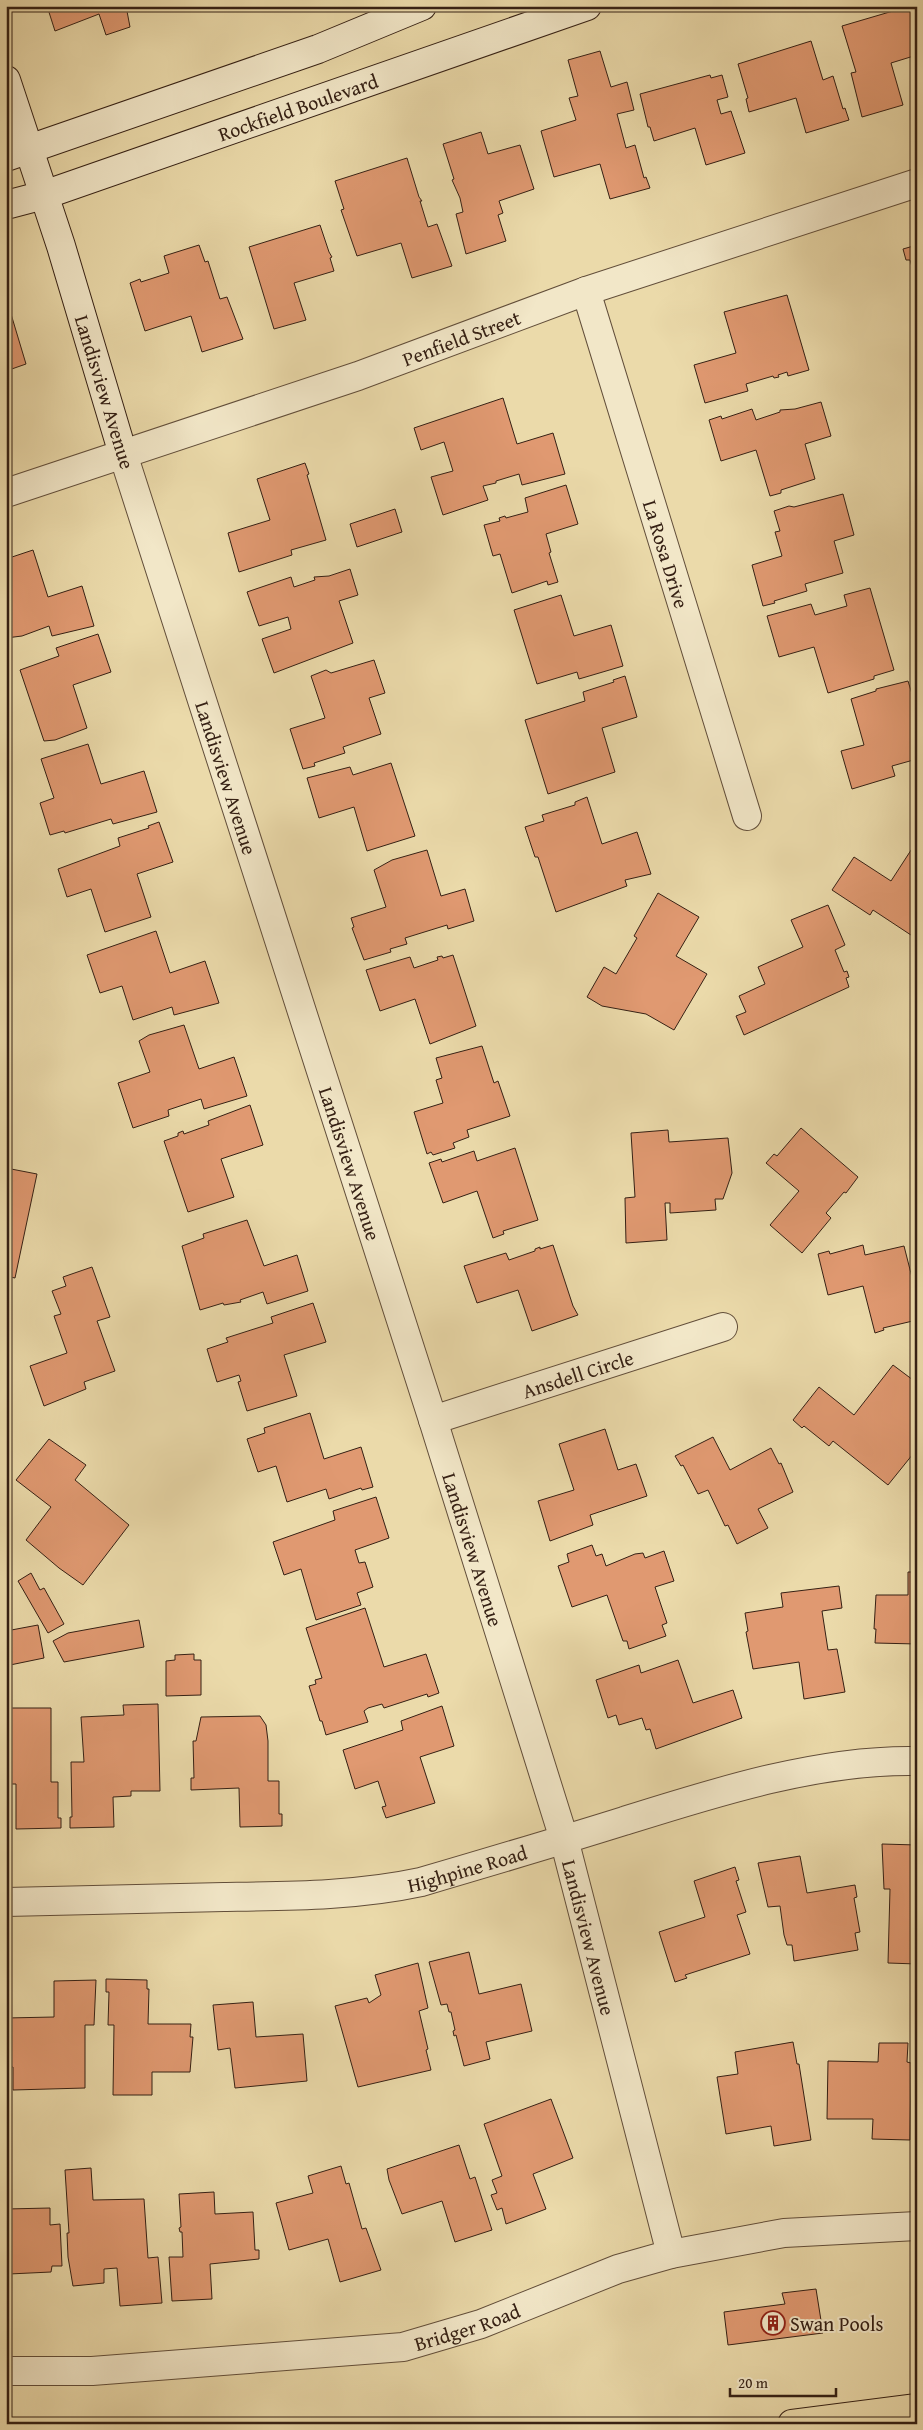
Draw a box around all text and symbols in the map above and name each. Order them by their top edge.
street label: Rockfield Boulevard [214,65,382,148]
street label: Penfield Street [398,302,524,373]
street label: Landisview Avenue [68,311,142,473]
street label: La Rosa Drive [636,496,697,612]
street label: Landisview Avenue [189,697,265,858]
street label: Landisview Avenue [312,1083,389,1244]
street label: Ansdell Circle [519,1342,637,1405]
street label: Landisview Avenue [436,1469,511,1630]
street label: Highpine Road [405,1837,531,1899]
street label: Landisview Avenue [555,1856,623,2018]
street label: Bridger Road [411,2295,524,2357]
place label: Swan Pools [790,2309,884,2338]
building icon: Swan Pools [760,2310,786,2336]
scale bar [730,2365,837,2397]
text: 20 m [738,2372,769,2393]

